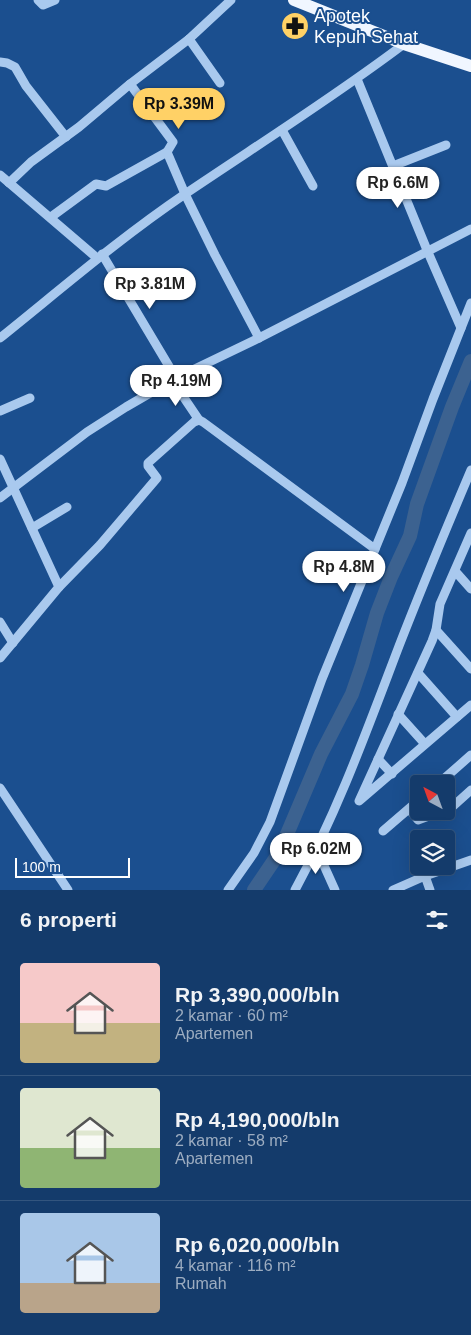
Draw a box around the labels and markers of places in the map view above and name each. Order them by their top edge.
place label: Apotek Kepuh Sehat [314,6,418,47]
pharmacy icon: Apotek Kepuh Sehat [280,11,310,41]
pin: Rp 3.39M [127,88,231,130]
pin: Rp 6.6M [352,166,444,209]
pin: Rp 3.81M [98,268,202,310]
pin: Rp 4.19M [124,364,228,407]
pin: Rp 4.8M [298,550,390,593]
pin: Rp 6.02M [264,832,368,875]

